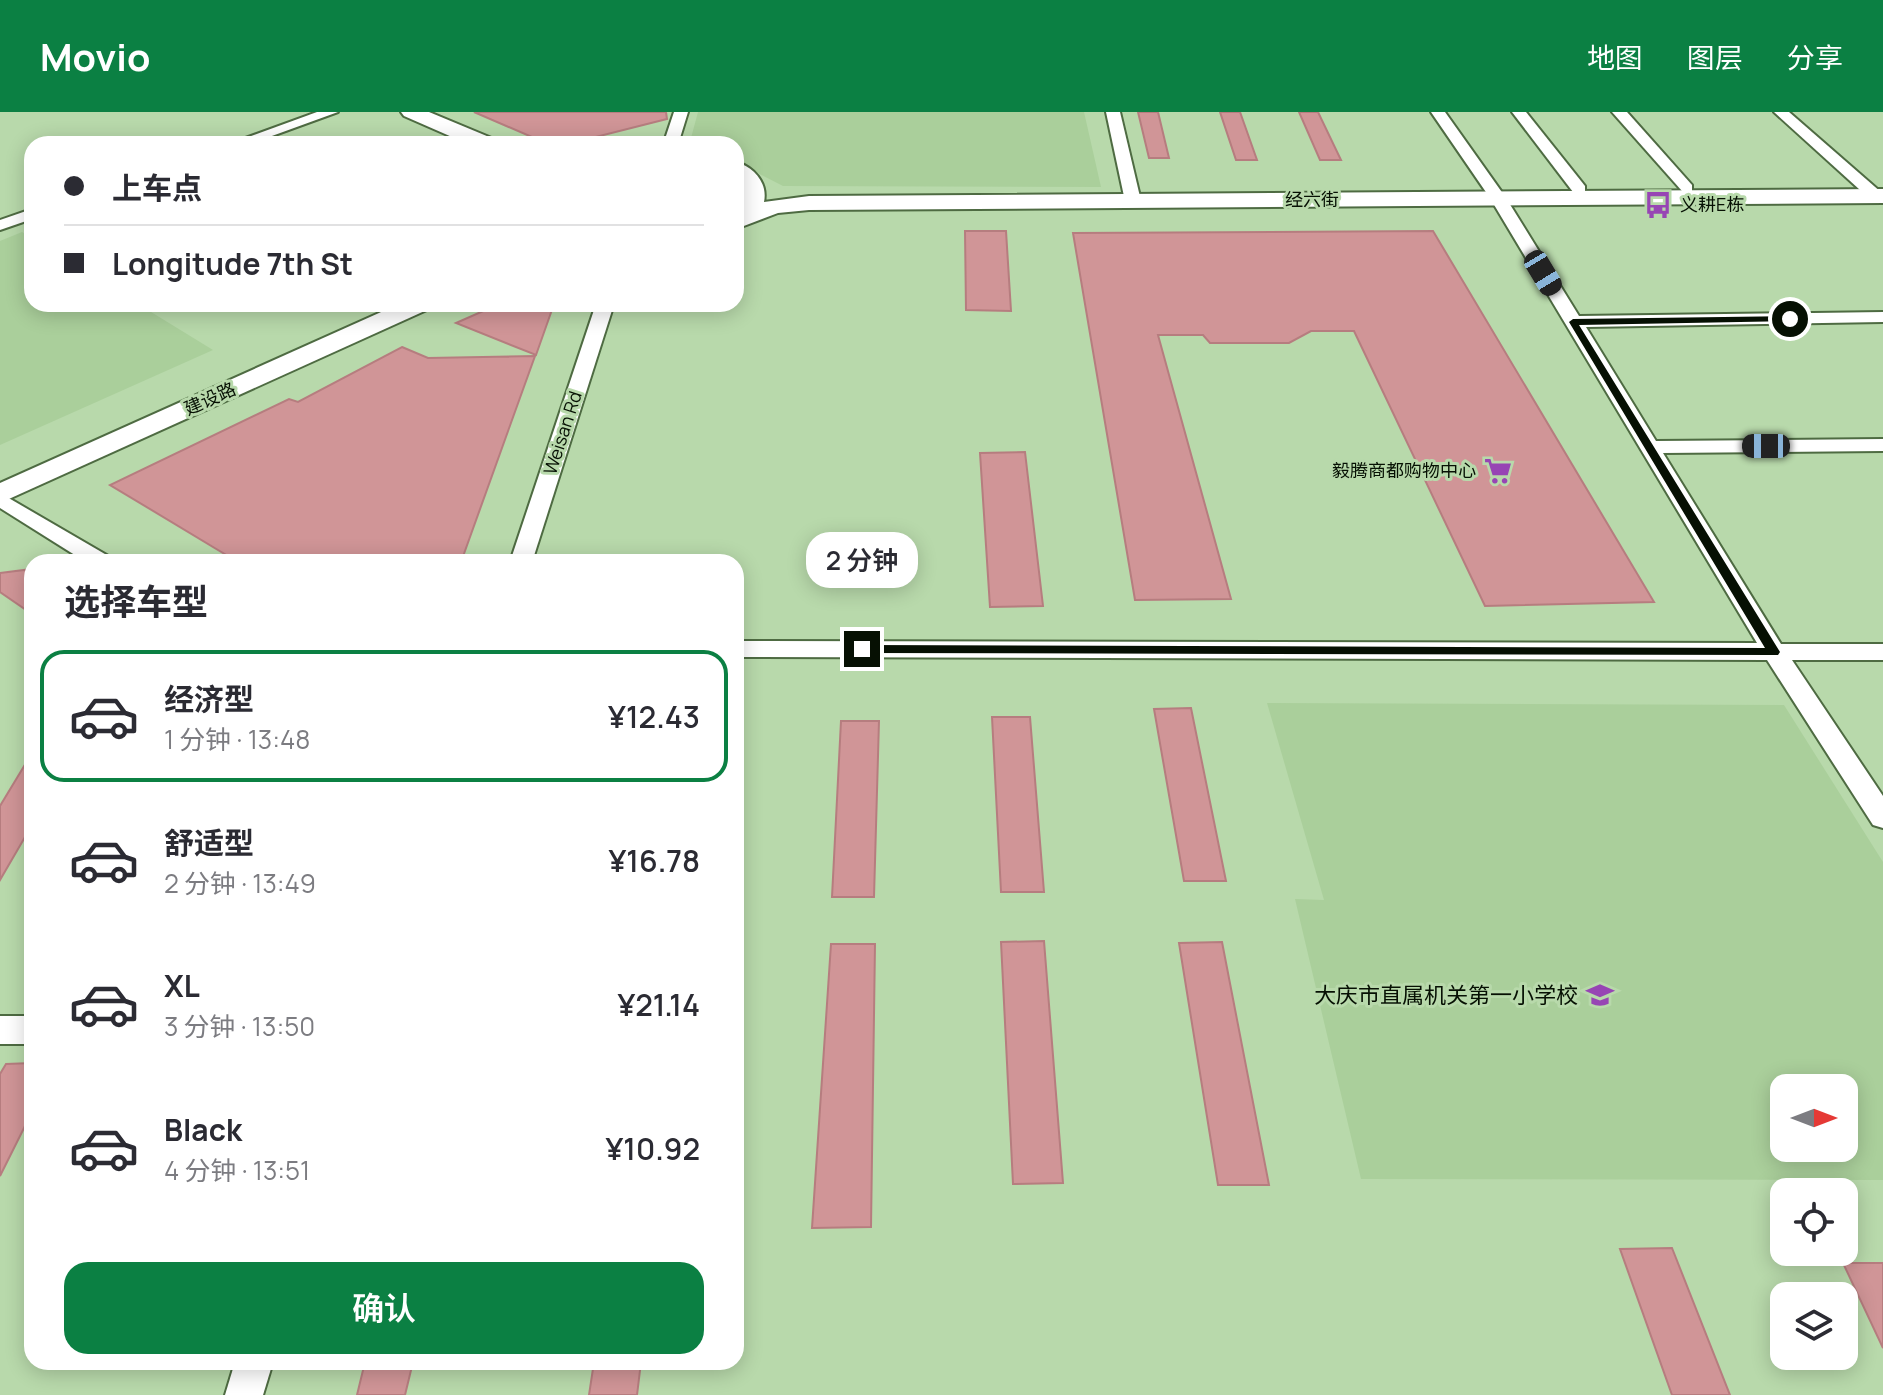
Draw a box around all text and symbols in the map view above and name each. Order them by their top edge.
text: Movio [40,30,150,82]
text: 地图 [1587,38,1643,76]
text: 图层 [1687,38,1743,76]
text: 分享 [1787,38,1843,76]
text: 上车点 [112,167,202,208]
street label: 经六街 [1285,187,1339,211]
bus stop icon: 义耕E栋 [1643,190,1673,220]
place label: 义耕E栋 [1680,192,1744,216]
text: Longitude 7th St [112,243,353,284]
car [1520,246,1566,300]
route start [1772,301,1808,337]
street label: 建设路 [180,376,239,420]
street label: Weisan Rd [537,388,587,477]
car [1742,434,1790,458]
supermarket icon: 毅腾商都购物中心 [1483,456,1513,486]
place label: 毅腾商都购物中心 [1332,458,1476,482]
callout: 2 分钟 [806,533,918,589]
text: 2 分钟 [826,542,898,578]
text: 选择车型 [64,577,208,626]
route end [844,631,880,667]
text: 经济型 [164,678,254,719]
icon: car [68,680,140,752]
text: ¥12.43 [608,696,700,737]
text: 1 分钟 · 13:48 [164,721,310,757]
text: 舒适型 [164,822,254,863]
icon: car [68,824,140,896]
text: ¥16.78 [609,840,700,881]
text: 2 分钟 · 13:49 [164,865,316,901]
text: XL [164,965,200,1006]
icon: car [68,968,140,1040]
place label: 大庆市直属机关第一小学校 [1314,980,1578,1010]
school or university icon: 大庆市直属机关第一小学校 [1585,980,1615,1010]
text: ¥21.14 [617,984,700,1025]
text: 3 分钟 · 13:50 [164,1008,315,1044]
north arrow [1770,1074,1858,1162]
map controls [1770,1074,1858,1370]
text: Black [164,1109,242,1150]
icon: car [68,1112,140,1184]
text: ¥10.92 [605,1128,700,1169]
text: 4 分钟 · 13:51 [164,1152,310,1188]
button: locate [1770,1178,1858,1266]
button: 确认 [64,1262,704,1354]
button: layers [1770,1282,1858,1370]

